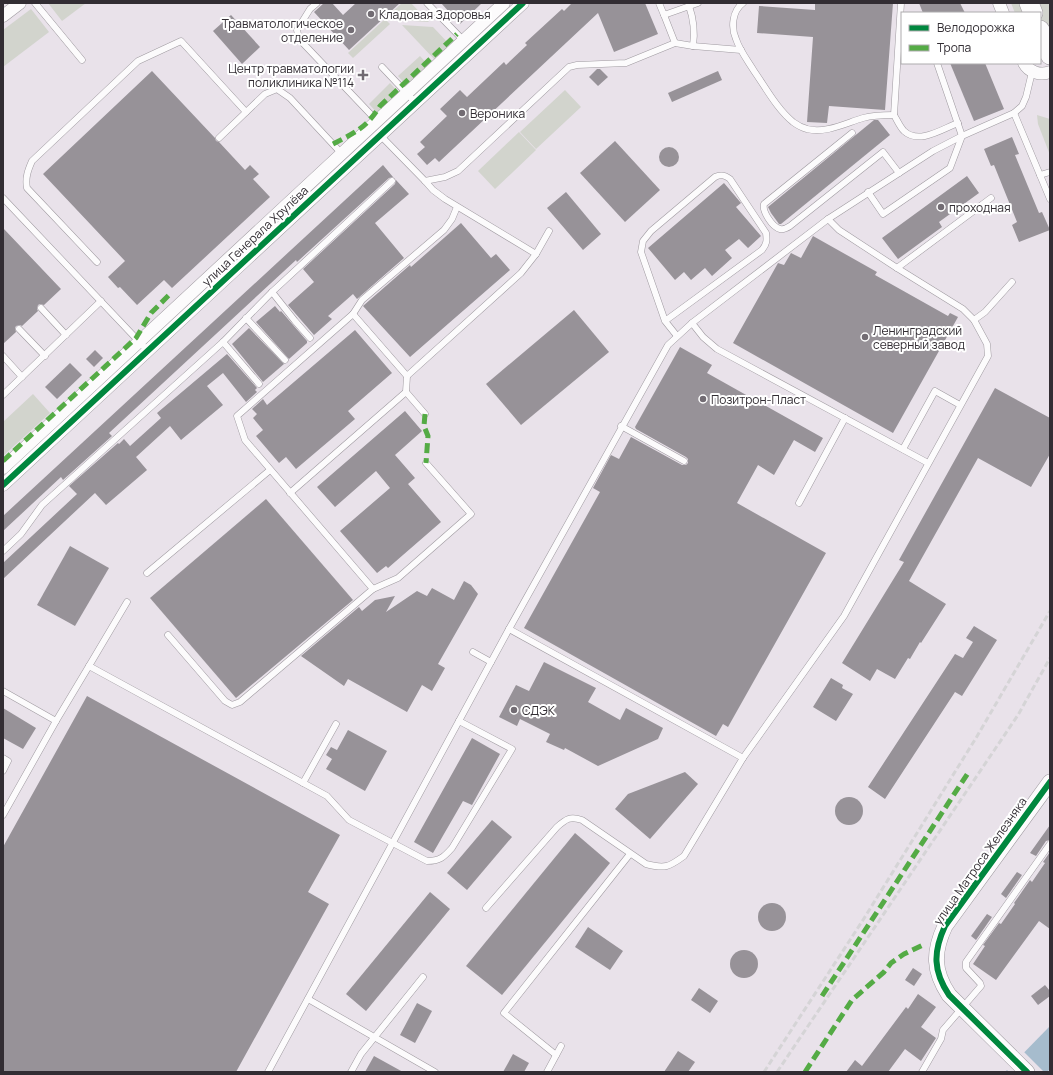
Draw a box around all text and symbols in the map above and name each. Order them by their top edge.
place label: Кладовая Здоровья [379,6,491,23]
marker: Кладовая Здоровья [366,9,376,19]
legend [901,12,1041,64]
place label: Травматологическое отделение [222,15,343,46]
text: Велодорожка [937,19,1015,36]
marker: Травматологическое отделение [346,25,356,35]
text: Тропа [937,39,971,56]
place label: Центр травматологии поликлиника №114 [228,60,354,91]
marker: Центр травматологии поликлиника №114 [357,69,369,81]
place label: Вероника [470,105,525,122]
marker: Вероника [457,108,467,118]
street label: улица Генерала Хрулёва [198,182,312,290]
place label: проходная [949,199,1011,216]
marker: проходная [936,202,946,212]
place label: Ленинградский северный завод [873,322,965,353]
marker: Ленинградский северный завод [860,332,870,342]
place label: Позитрон-Пласт [711,391,806,408]
marker: Позитрон-Пласт [698,394,708,404]
place label: СДЭК [522,702,556,719]
marker: СДЭК [509,705,519,715]
street label: улица Матроса Железняка [929,794,1031,928]

